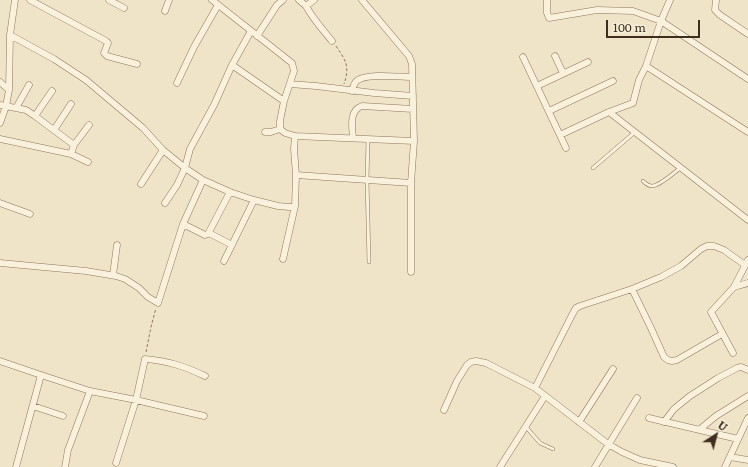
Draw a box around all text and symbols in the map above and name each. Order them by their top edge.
scale bar [608,12,702,38]
text: 100 m [613,18,646,36]
north arrow [696,415,736,455]
text: U [715,416,731,434]

